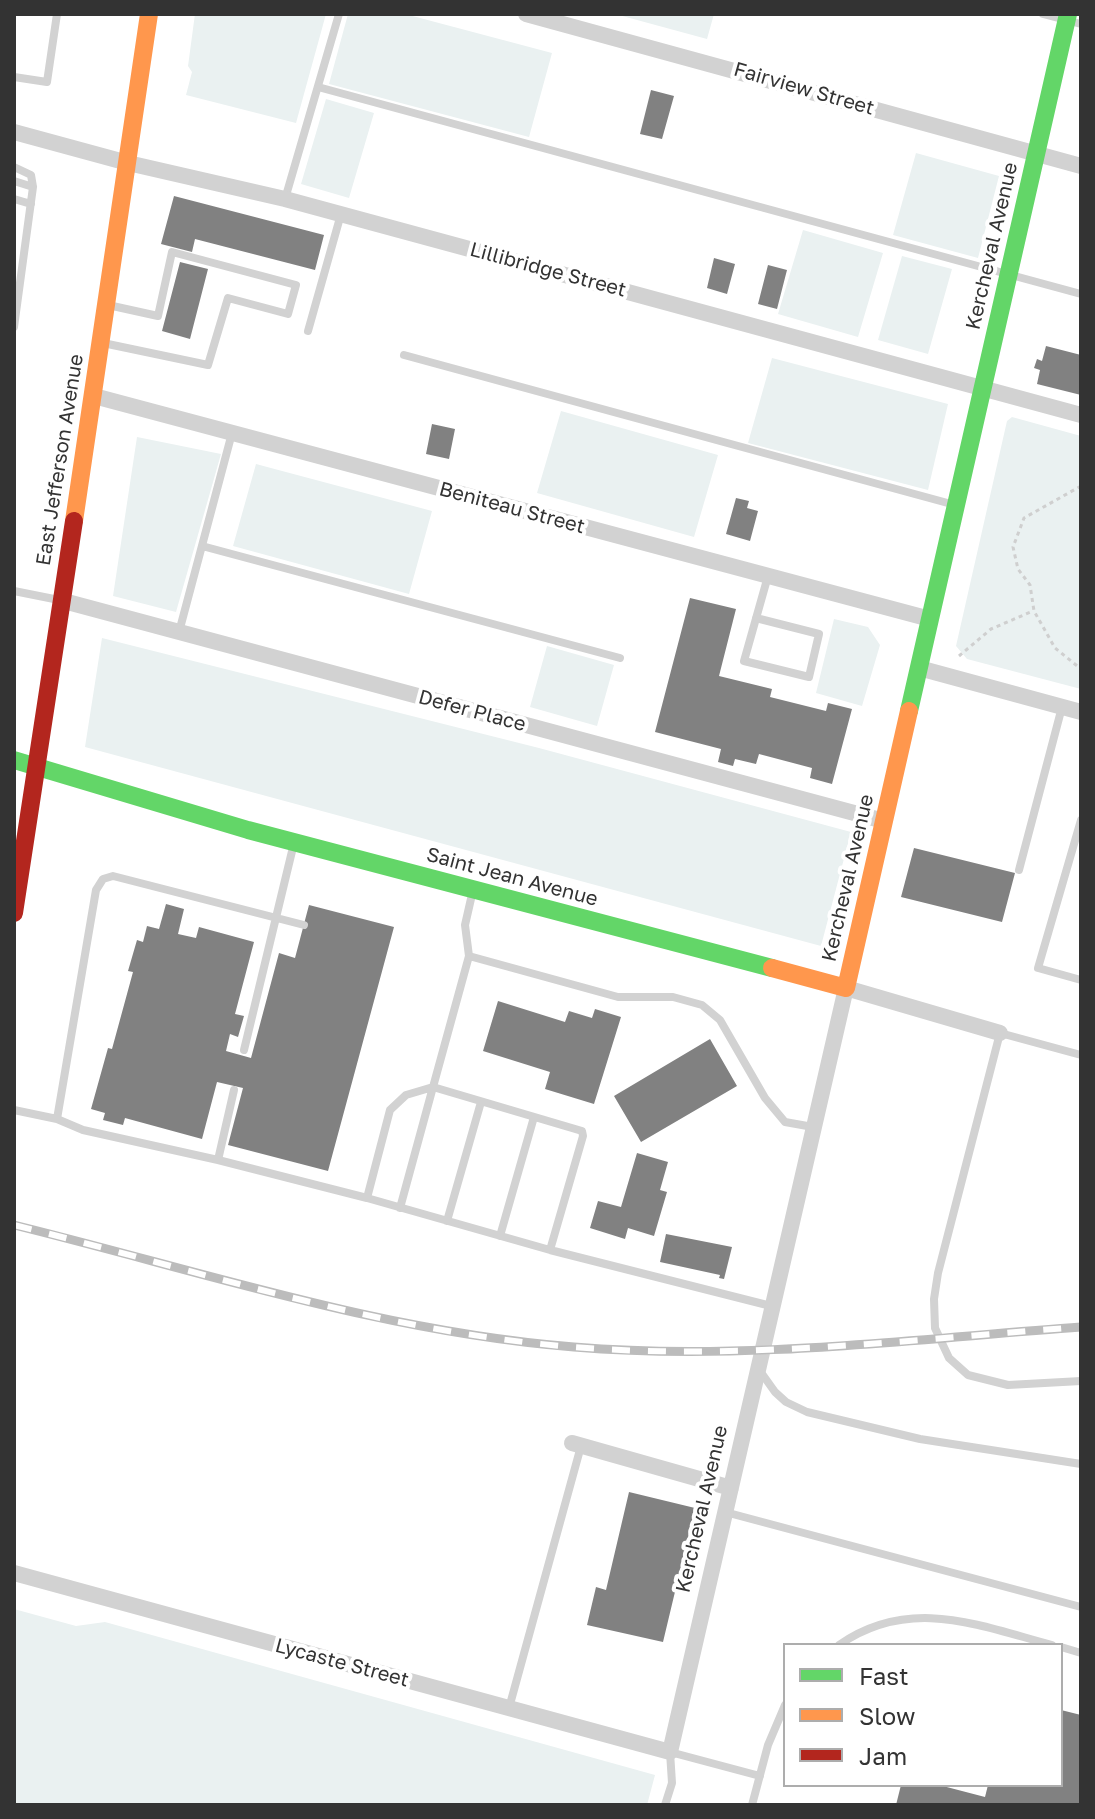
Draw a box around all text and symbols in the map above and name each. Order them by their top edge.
street label: Fairview Street [731,57,877,121]
street label: Kercheval Avenue [961,160,1023,332]
street label: Lillibridge Street [467,238,629,302]
street label: East Jefferson Avenue [31,352,89,568]
street label: Beniteau Street [437,477,587,539]
street label: Defer Place [416,685,528,737]
street label: Kercheval Avenue [817,792,879,964]
street label: Saint Jean Avenue [424,843,600,911]
street label: Kercheval Avenue [671,1423,733,1595]
street label: Lycaste Street [273,1634,411,1692]
legend [783,1643,1063,1787]
text: Fast [859,1661,909,1690]
text: Slow [859,1701,915,1730]
text: Jam [859,1741,907,1770]

